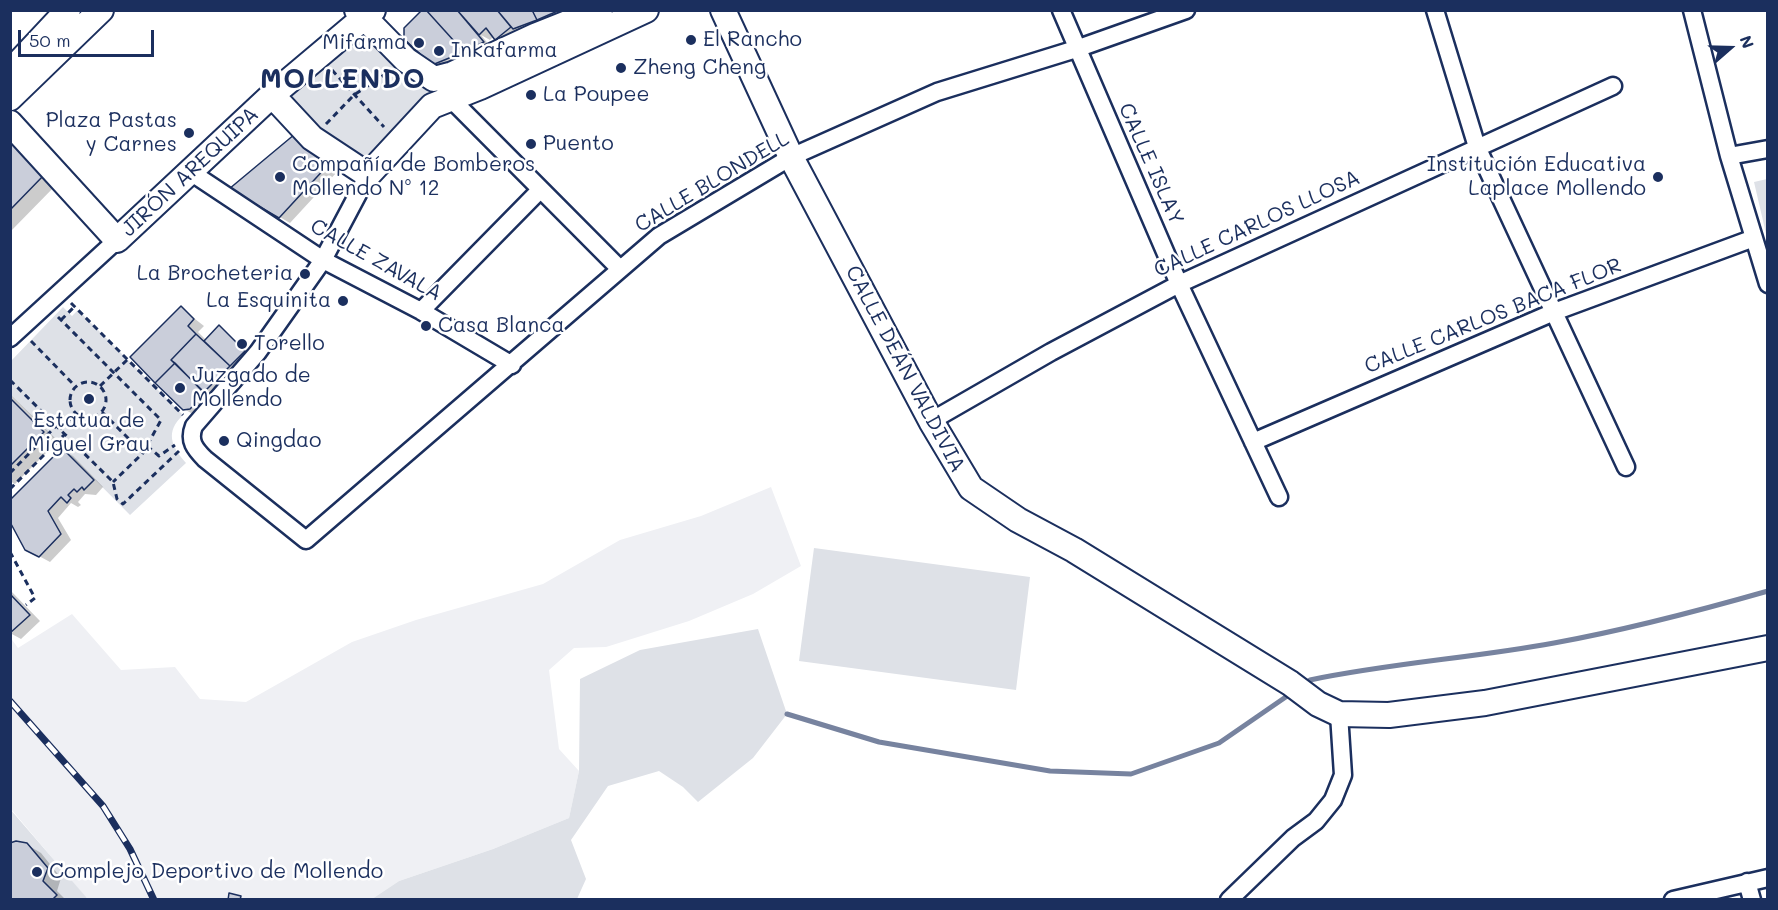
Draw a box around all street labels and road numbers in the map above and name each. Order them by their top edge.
street label: CALLE ISLAY [1113,99,1189,229]
street label: JIRÓN AREQUIPA [116,102,264,242]
street label: CALLE BLONDELL [630,126,794,238]
street label: CALLE CARLOS LLOSA [1150,165,1364,283]
street label: CALLE ZAVALA [306,214,446,306]
street label: CALLE CARLOS BACA FLOR [1361,253,1625,379]
street label: CALLE DEÁN VALDIVIA [840,261,970,477]

